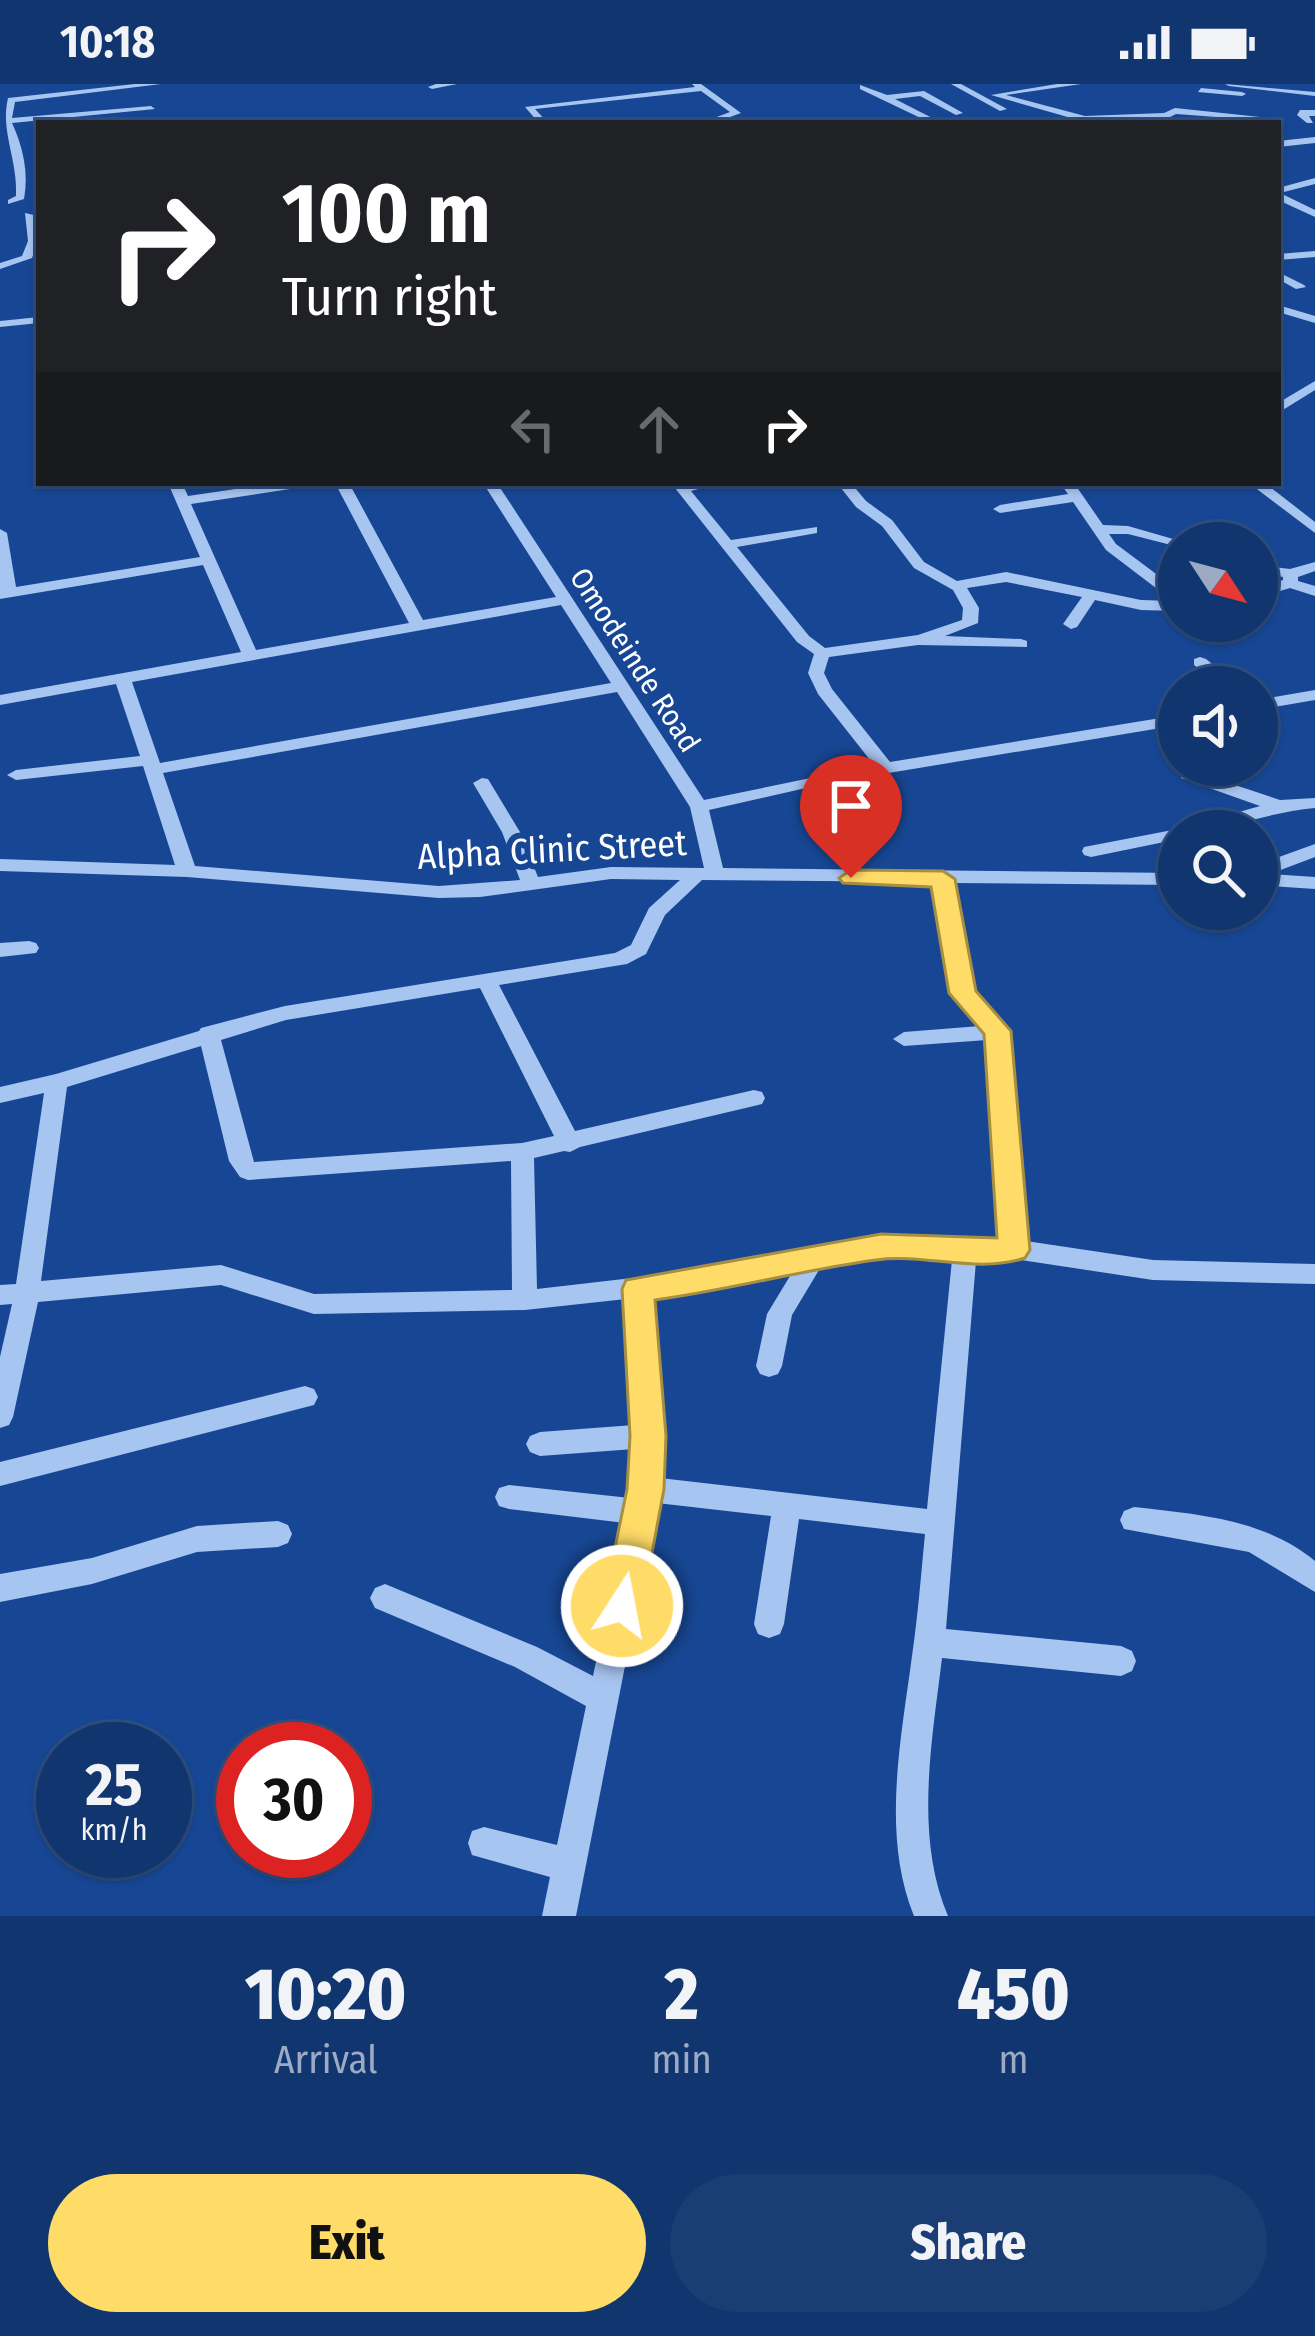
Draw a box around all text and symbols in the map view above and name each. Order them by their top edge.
text: 10:18 [60,15,155,69]
text: 100 m [282,163,491,264]
icon: right [84,168,240,324]
text: Turn right [282,265,497,329]
icon: left [500,396,566,462]
icon: ahead [626,396,692,462]
icon: right [752,396,818,462]
north arrow [1158,522,1278,642]
map controls [1158,522,1278,930]
street label: Omodeinde Road [562,561,708,759]
button: sound [1158,666,1278,786]
pin [800,755,902,878]
icon: arrive [818,773,884,839]
button: search [1158,810,1278,930]
street label: Alpha Clinic Street [416,821,688,879]
position arrow [559,1543,685,1669]
speed limit sign: 30 [216,1722,372,1878]
text: 25 [85,1749,143,1821]
text: km/h [81,1812,147,1848]
text: 10:20 [245,1952,406,2038]
text: 2 [665,1952,699,2038]
text: 450 [957,1952,1070,2038]
text: Arrival [274,2037,377,2083]
text: min [652,2037,712,2083]
text: m [998,2037,1028,2083]
button: Exit [48,2174,646,2312]
button: Share [670,2174,1267,2312]

